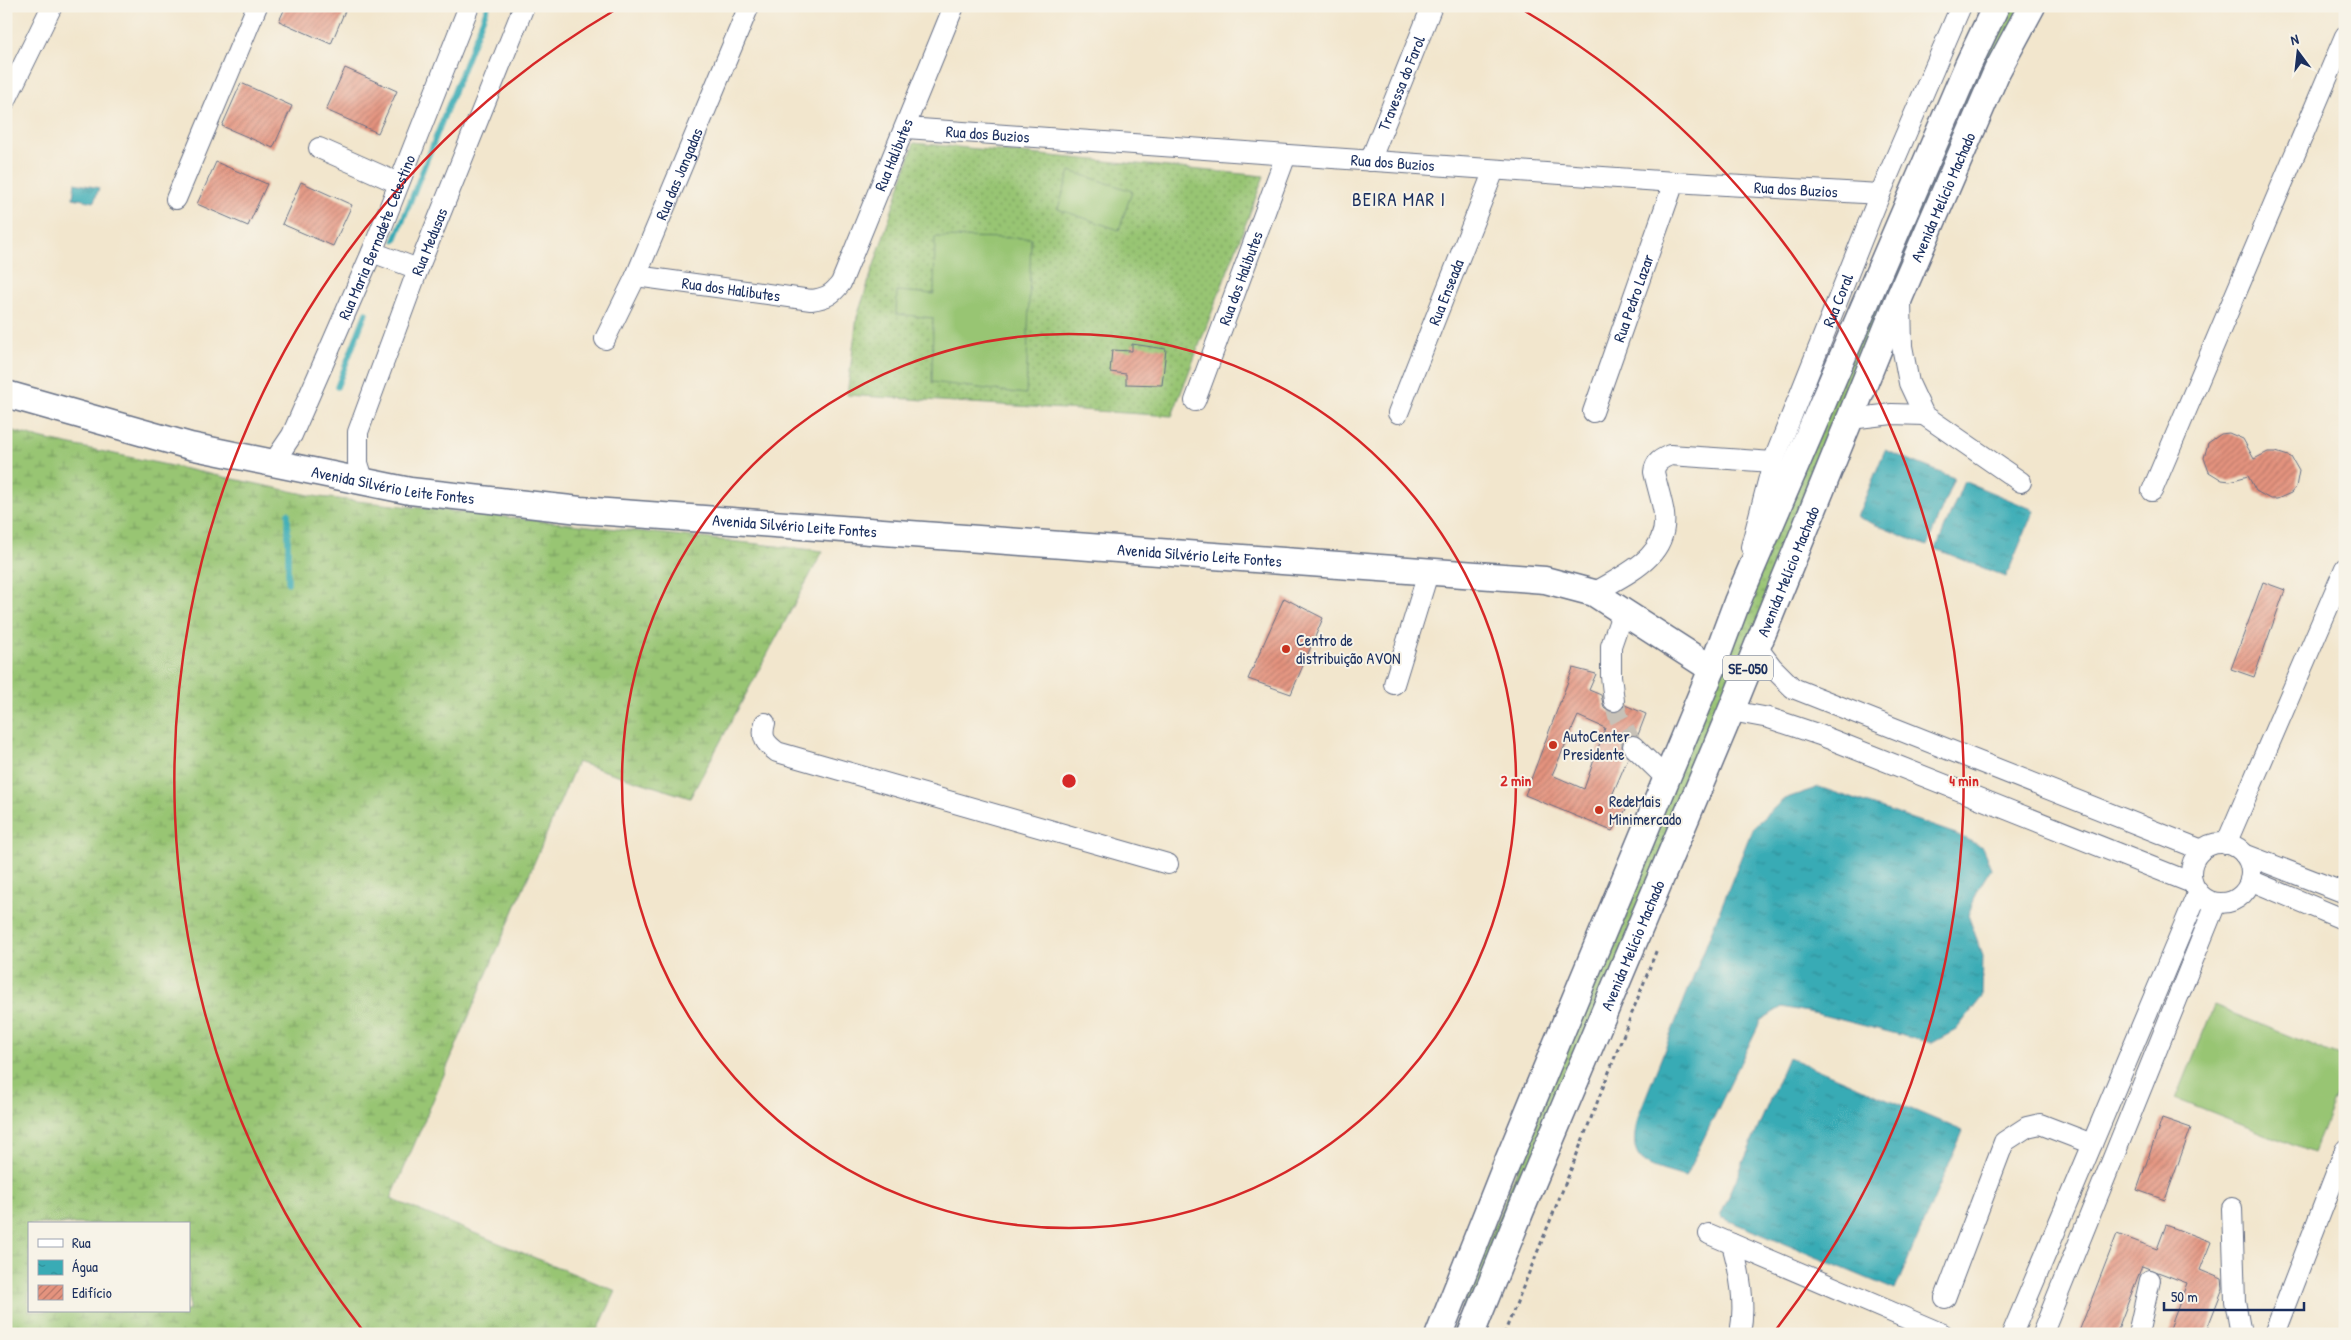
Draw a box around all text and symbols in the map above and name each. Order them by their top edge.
north arrow [2274,28,2324,78]
text: N [2288,29,2301,49]
street label: Travessa do Farol [1372,32,1430,134]
street label: Rua Halibutes [869,115,918,194]
street label: Rua dos Buzios [945,120,1030,148]
street label: Rua das Jangadas [650,125,708,223]
street label: Avenida Melício Machado [1905,128,1981,265]
street label: Rua dos Buzios [1350,148,1435,176]
street label: Rua Maria Bernadete Celestino [333,151,420,323]
street label: Rua dos Buzios [1753,176,1838,203]
district label: BEIRA MAR I [1352,186,1446,212]
street label: Rua Medusas [406,205,452,278]
street label: Rua dos Halibutes [1213,228,1268,328]
street label: Rua Pedro Lazar [1608,251,1659,345]
street label: Rua Enseada [1423,256,1469,328]
street label: Rua Coral [1817,270,1858,330]
street label: Rua dos Halibutes [681,271,782,307]
street label: Avenida Silvério Leite Fontes [310,460,475,509]
street label: Avenida Melício Machado [1751,502,1825,640]
street label: Avenida Silvério Leite Fontes [712,509,878,543]
street label: Avenida Silvério Leite Fontes [1117,538,1283,572]
place label: Centro de distribuição AVON [1296,629,1401,669]
marker: Centro de distribuição AVON [1280,643,1292,655]
road number: SE-050 [1723,656,1773,680]
place label: AutoCenter Presidente [1563,725,1630,765]
marker: AutoCenter Presidente [1547,739,1559,751]
text: 2 min [1501,770,1532,791]
text: 4 min [1949,770,1979,791]
centre of rings [1060,772,1078,790]
place label: RedeMais Minimercado [1609,790,1682,830]
marker: RedeMais Minimercado [1593,804,1605,816]
street label: Avenida Melício Machado [1595,876,1670,1014]
legend [28,1222,190,1312]
text: Rua [72,1232,91,1253]
text: Água [72,1256,98,1277]
scale bar [2164,1280,2304,1312]
text: Edifício [72,1282,112,1303]
text: 50 m [2171,1286,2198,1307]

